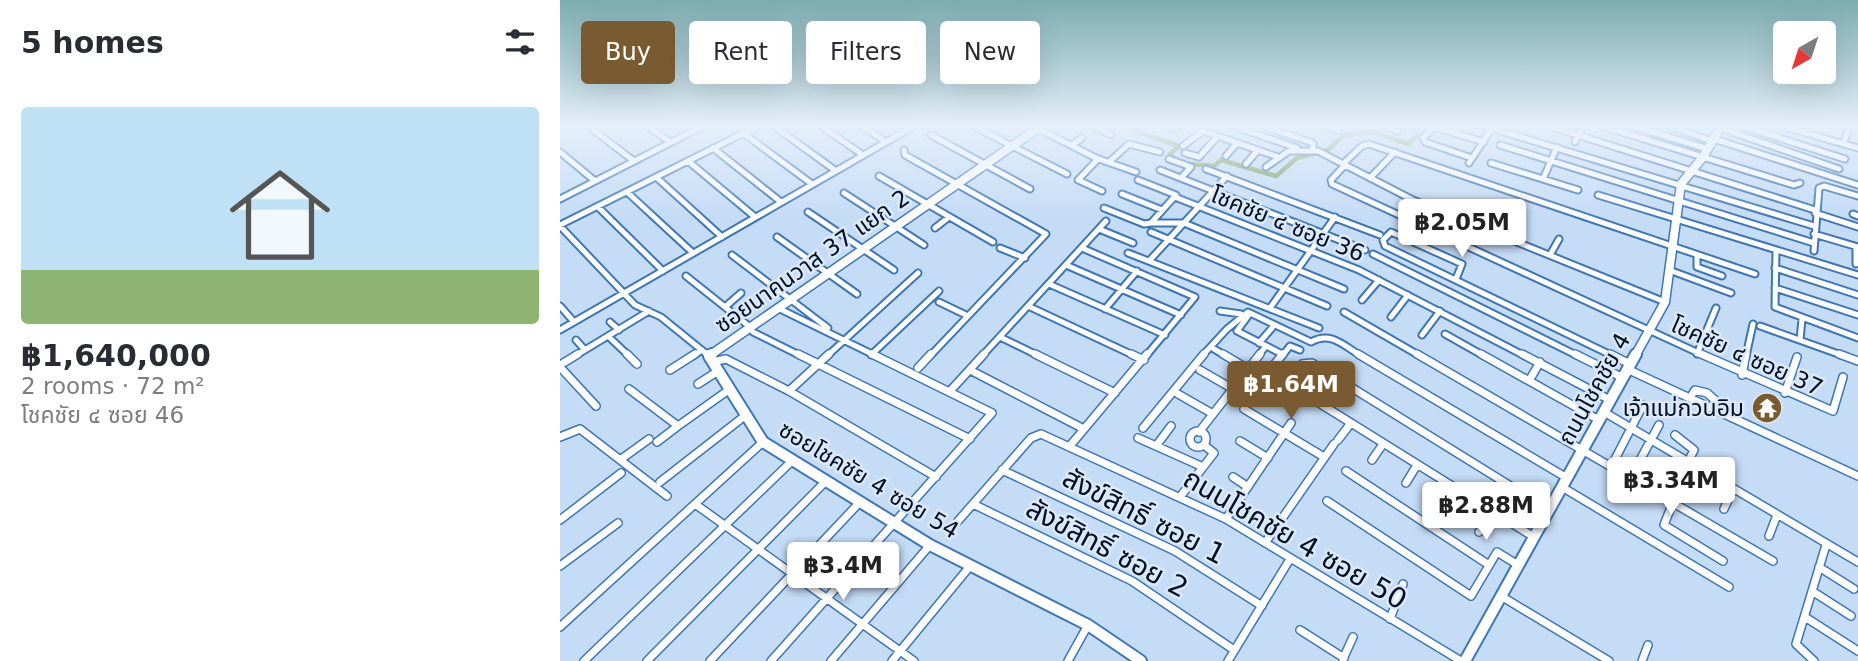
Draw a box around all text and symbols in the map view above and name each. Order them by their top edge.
chip: Buy [581,21,675,84]
chip: Rent [689,21,792,84]
chip: Filters [806,21,926,84]
chip: New [940,21,1040,84]
north arrow [1773,21,1836,84]
map controls [1773,21,1836,84]
icon: filters [501,23,539,61]
text: 5 homes [21,25,164,60]
icon: home [217,152,343,278]
street label: โชคชัย ๔ ซอย 36 [1207,181,1369,267]
street label: ซอยนาคนวาส 37 แยก 2 [710,184,914,338]
pin: ฿2.05M [1405,200,1519,259]
text: ฿2.05M [1414,209,1510,235]
street label: โชคชัย ๔ ซอย 37 [1667,311,1827,401]
street label: ถนนโชคชัย 4 [1553,329,1635,449]
text: ฿1,640,000 [21,338,211,373]
pin: ฿1.64M [1234,362,1348,421]
text: ฿1.64M [1243,371,1339,397]
text: 2 rooms · 72 m² [21,373,205,399]
temple icon: เจ้าแม่กวนอิม [1750,391,1784,425]
place label: เจ้าแม่กวนอิม [1623,395,1744,421]
text: โชคชัย ๔ ซอย 46 [21,402,184,428]
street label: ซอยโชคชัย 4 ซอย 54 [774,416,964,544]
pin: ฿3.34M [1614,458,1728,517]
street label: สังข์สิทธิ์ ซอย 1 [1057,461,1231,571]
street label: ถนนโชคชัย 4 ซอย 50 [1177,462,1413,616]
text: ฿3.34M [1623,467,1719,493]
pin: ฿2.88M [1429,482,1543,542]
street label: สังข์สิทธิ์ ซอย 2 [1020,492,1194,604]
text: ฿2.88M [1438,492,1534,518]
pin: ฿3.4M [794,542,892,602]
text: ฿3.4M [803,552,883,578]

